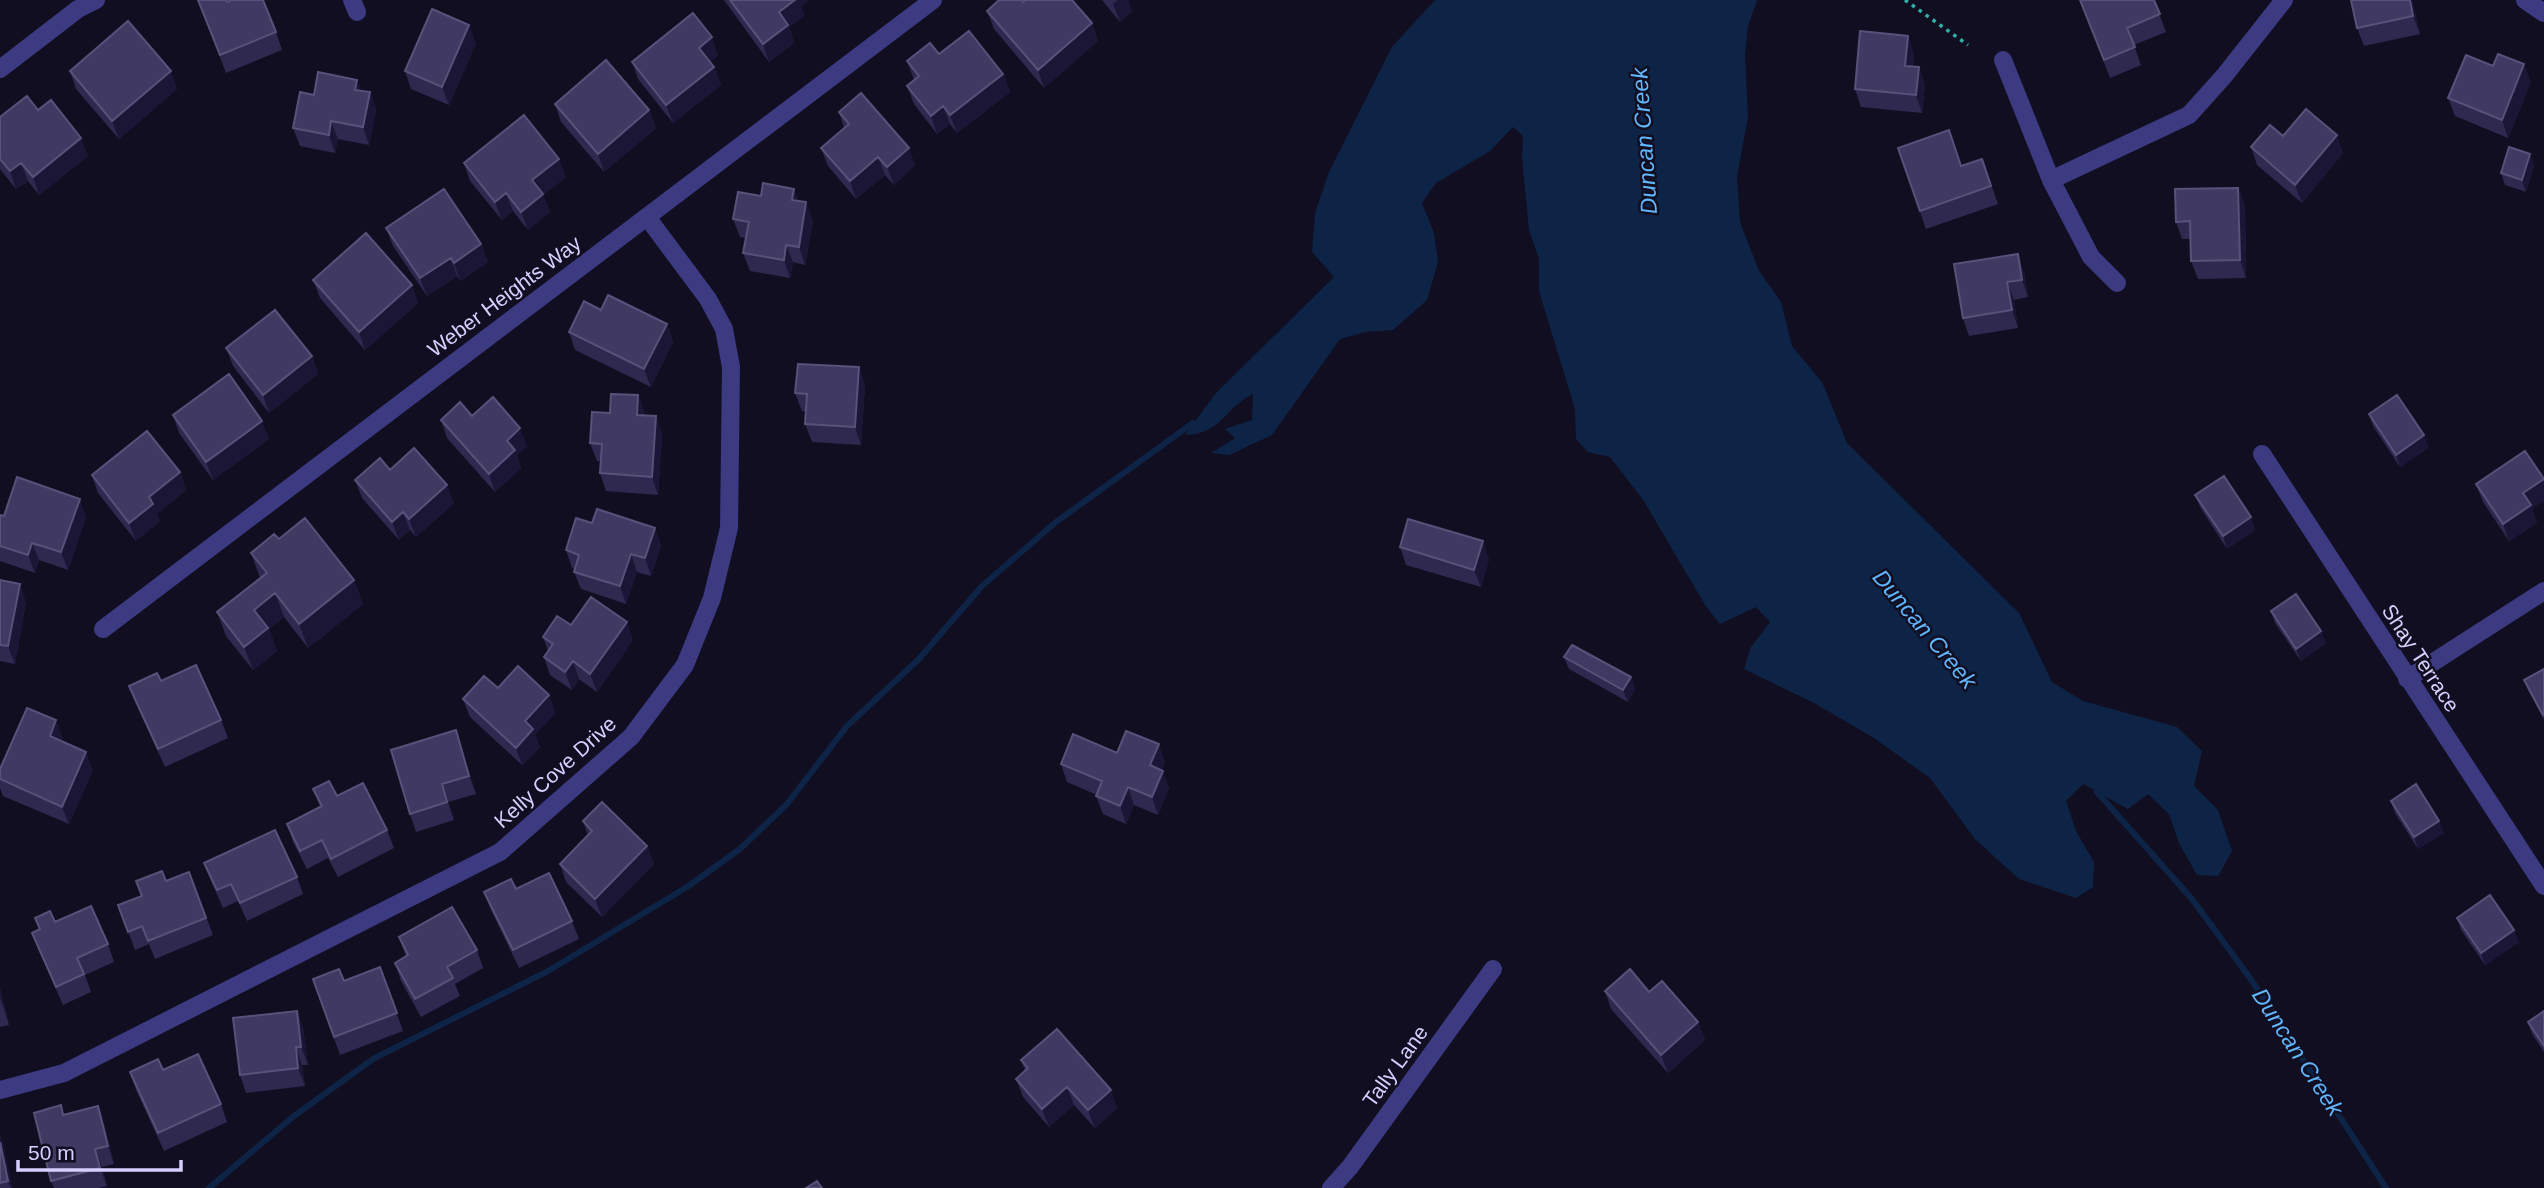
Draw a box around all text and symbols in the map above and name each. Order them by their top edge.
water label: Duncan Creek [1626,65,1662,215]
street label: Weber Heights Way [423,231,585,361]
water label: Duncan Creek [1868,564,1983,695]
street label: Shay Terrace [2378,600,2464,716]
street label: Kelly Cove Drive [490,712,620,832]
water label: Duncan Creek [2247,983,2350,1122]
street label: Tally Lane [1358,1021,1432,1111]
scale bar [18,1128,180,1172]
text: 50 m [28,1141,75,1164]

